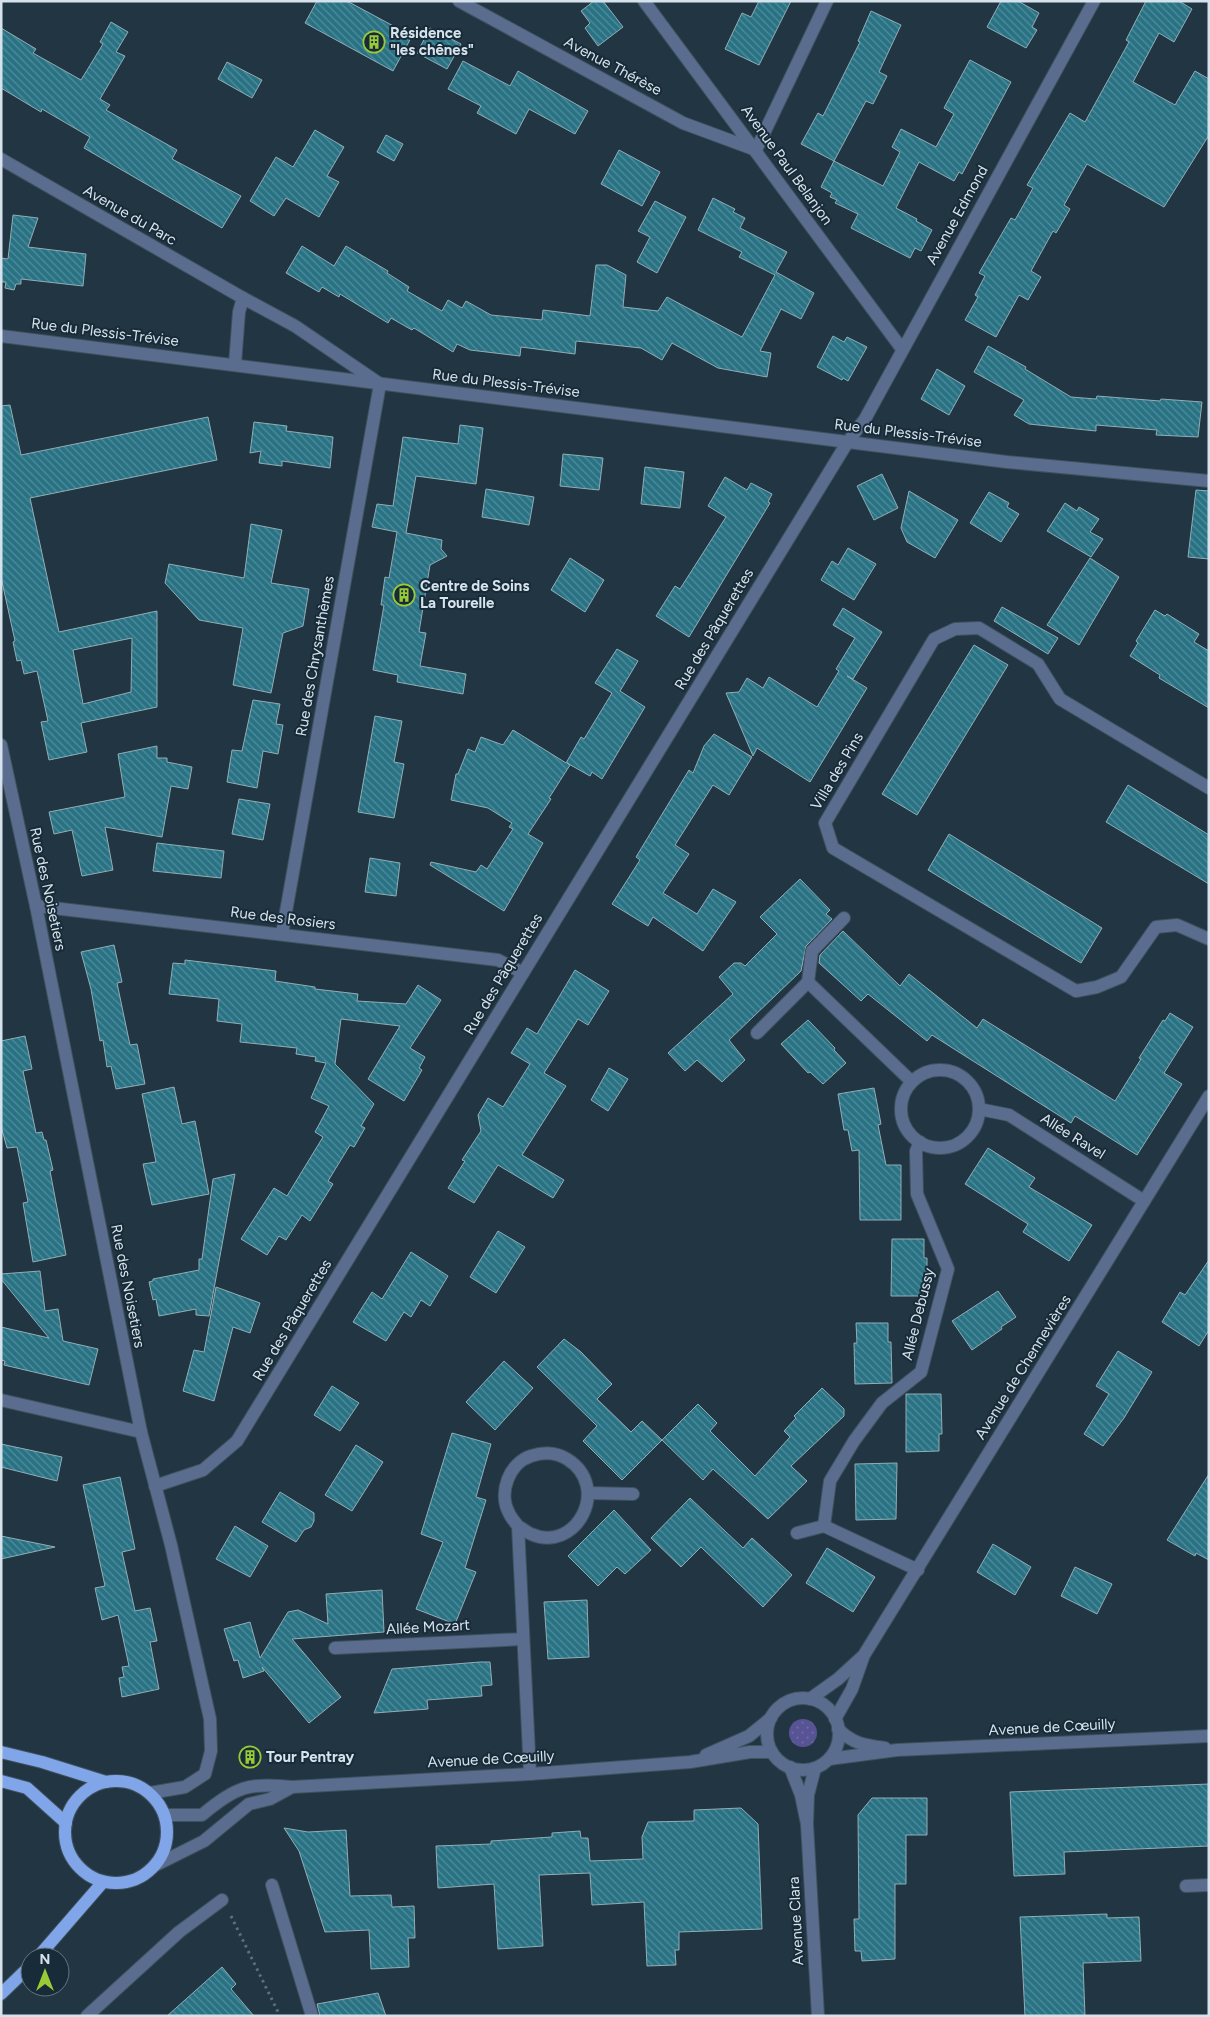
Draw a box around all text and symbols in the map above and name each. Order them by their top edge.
place label: Résidence "les chênes" [390,24,474,59]
building icon: Résidence "les chênes" [362,30,386,54]
street label: Avenue Thérèse [561,33,665,99]
street label: Avenue Paul Belanjon [737,102,837,228]
street label: Avenue Edmond [922,162,992,268]
street label: Avenue du Parc [80,181,180,249]
street label: Rue du Plessis-Trévise [30,314,180,350]
street label: Rue du Plessis-Trévise [431,365,581,401]
street label: Rue du Plessis-Trévise [833,415,983,451]
street label: Rue des Pâquerettes [671,565,757,693]
street label: Rue des Chrysanthèmes [292,574,338,738]
place label: Centre de Soins La Tourelle [420,577,529,612]
building icon: Centre de Soins La Tourelle [392,583,416,607]
street label: Villa des Pins [807,729,867,813]
street label: Rue des Noisetiers [26,826,70,952]
street label: Rue des Rosiers [229,903,337,933]
street label: Rue des Pâquerettes [460,910,546,1038]
street label: Allée Ravel [1037,1109,1109,1163]
street label: Rue des Noisetiers [107,1223,149,1349]
street label: Rue des Pâquerettes [249,1256,335,1384]
street label: Allée Debussy [898,1266,938,1362]
street label: Avenue de Chennevières [971,1291,1075,1443]
street label: Allée Mozart [386,1616,471,1638]
street label: Avenue de Cœuilly [988,1715,1116,1739]
building icon: Tour Pentray [238,1745,262,1769]
street label: Avenue de Cœuilly [427,1747,555,1771]
place label: Tour Pentray [266,1748,354,1766]
street label: Avenue Clara [785,1876,807,1966]
north arrow [20,1947,70,1997]
text: N [40,1951,50,1968]

